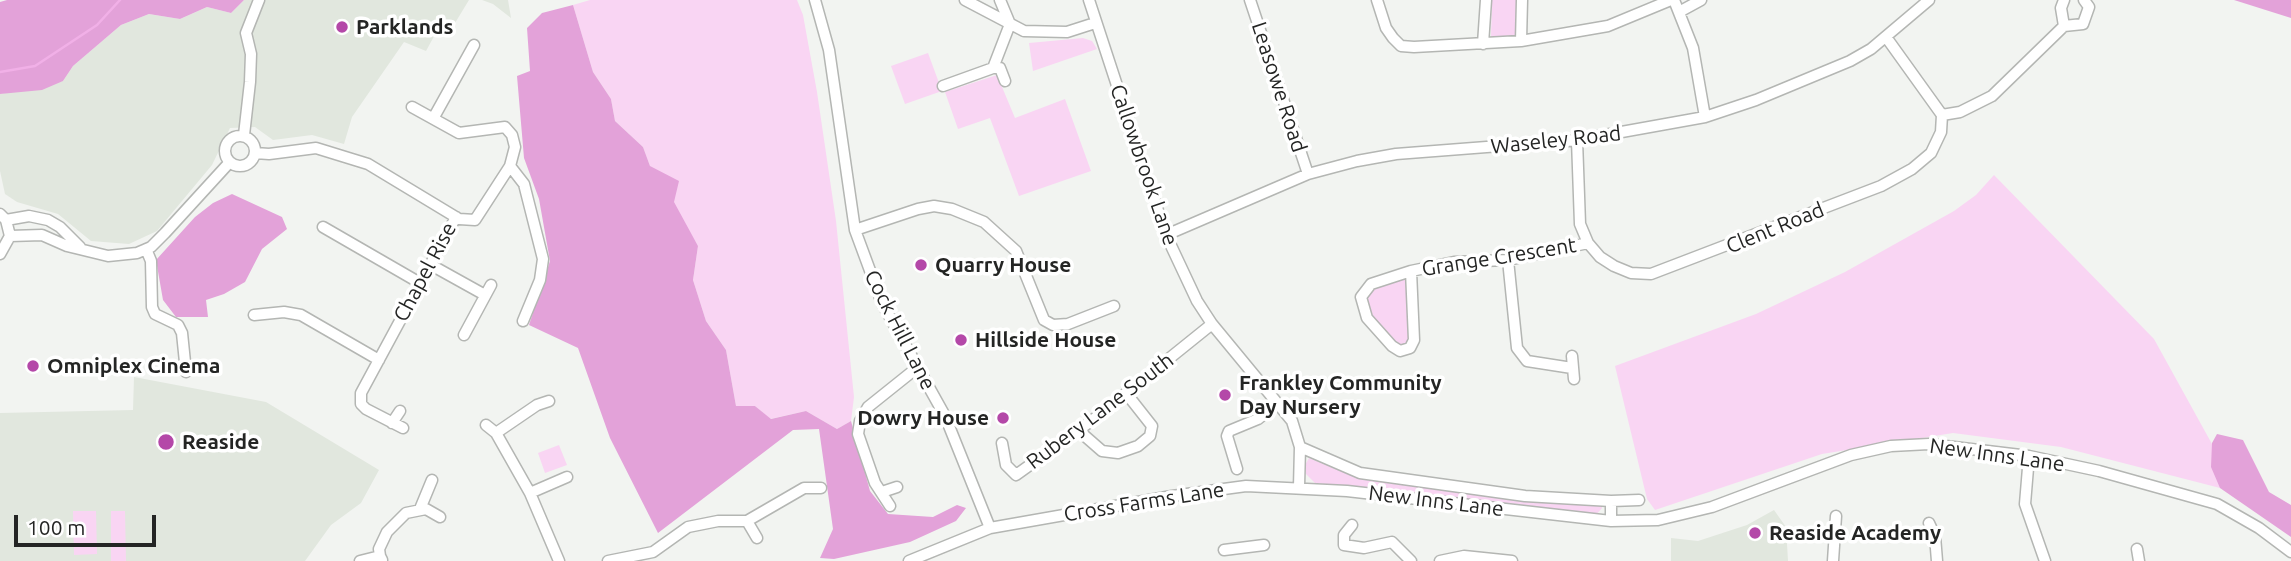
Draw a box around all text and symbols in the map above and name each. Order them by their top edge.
place label: Parklands [356,14,454,40]
marker: Parklands [334,19,350,35]
street label: Leasowe Road [1246,19,1312,155]
street label: Callowbrook Lane [1105,81,1183,249]
street label: Waseley Road [1490,121,1622,159]
street label: Clent Road [1722,197,1828,259]
street label: Chapel Rise [388,218,462,326]
street label: Grange Crescent [1420,232,1578,282]
place label: Quarry House [935,252,1071,278]
marker: Quarry House [913,257,929,273]
street label: Cock Hill Lane [859,266,941,394]
place label: Hillside House [975,327,1116,353]
marker: Hillside House [953,332,969,348]
street label: Rubery Lane South [1021,347,1179,475]
place label: Omniplex Cinema [47,353,220,379]
marker: Omniplex Cinema [25,358,41,374]
place label: Frankley Community Day Nursery [1239,370,1442,420]
marker: Frankley Community Day Nursery [1217,387,1233,403]
place label: Dowry House [857,405,989,431]
marker: Dowry House [995,410,1011,426]
place label: Reaside [182,429,259,455]
marker: Reaside [156,432,176,452]
street label: New Inns Lane [1928,433,2066,477]
street label: Cross Farms Lane [1062,477,1226,527]
street label: New Inns Lane [1367,480,1505,522]
scale bar [18,502,159,546]
text: 100 m [27,515,85,539]
place label: Reaside Academy [1769,520,1941,546]
marker: Reaside Academy [1747,525,1763,541]

